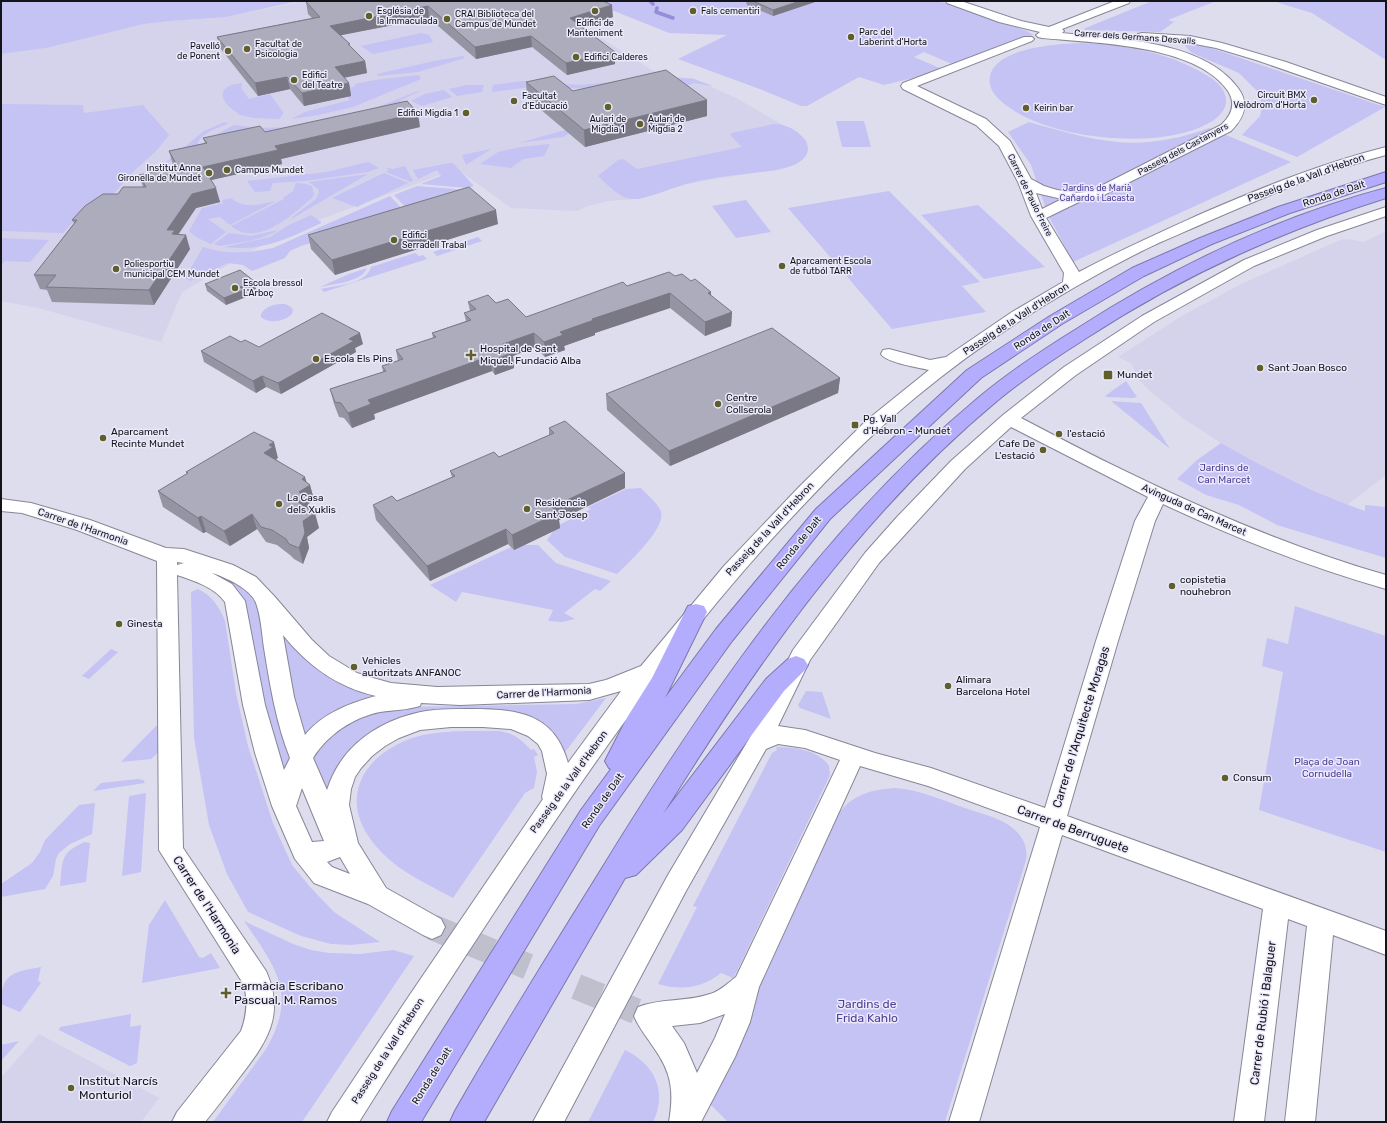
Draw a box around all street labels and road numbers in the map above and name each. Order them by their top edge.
street label: Carrer dels Germans Desvalls [1074,28,1196,46]
street label: Passeig dels Castanyers [1136,121,1230,177]
street label: Passeig de la Vall d'Hebron [1246,151,1366,205]
street label: Carrer de Paulo Freire [1006,152,1054,238]
street label: Ronda de Dalt [1301,178,1367,210]
street label: Passeig de la Vall d'Hebron [961,280,1071,358]
street label: Ronda de Dalt [1011,307,1073,353]
street label: Passeig de la Vall d'Hebron [723,480,817,578]
street label: Avinguda de Can Marcet [1140,482,1248,539]
street label: Carrer de l'Harmonia [36,506,130,548]
street label: Ronda de Dalt [774,514,824,572]
street label: Carrer de l'Arquitecte Moragas [1050,644,1112,810]
street label: Carrer de l'Harmonia [496,685,592,701]
street label: Passeig de la Vall d'Hebron [528,728,610,836]
street label: Ronda de Dalt [579,771,627,831]
street label: Carrer de Berruguete [1015,802,1131,856]
street label: Carrer de l'Harmonia [170,853,244,957]
street label: Carrer de Rubió i Balaguer [1247,940,1279,1086]
street label: Passeig de la Vall d'Hebron [349,996,427,1106]
street label: Ronda de Dalt [410,1045,454,1107]

